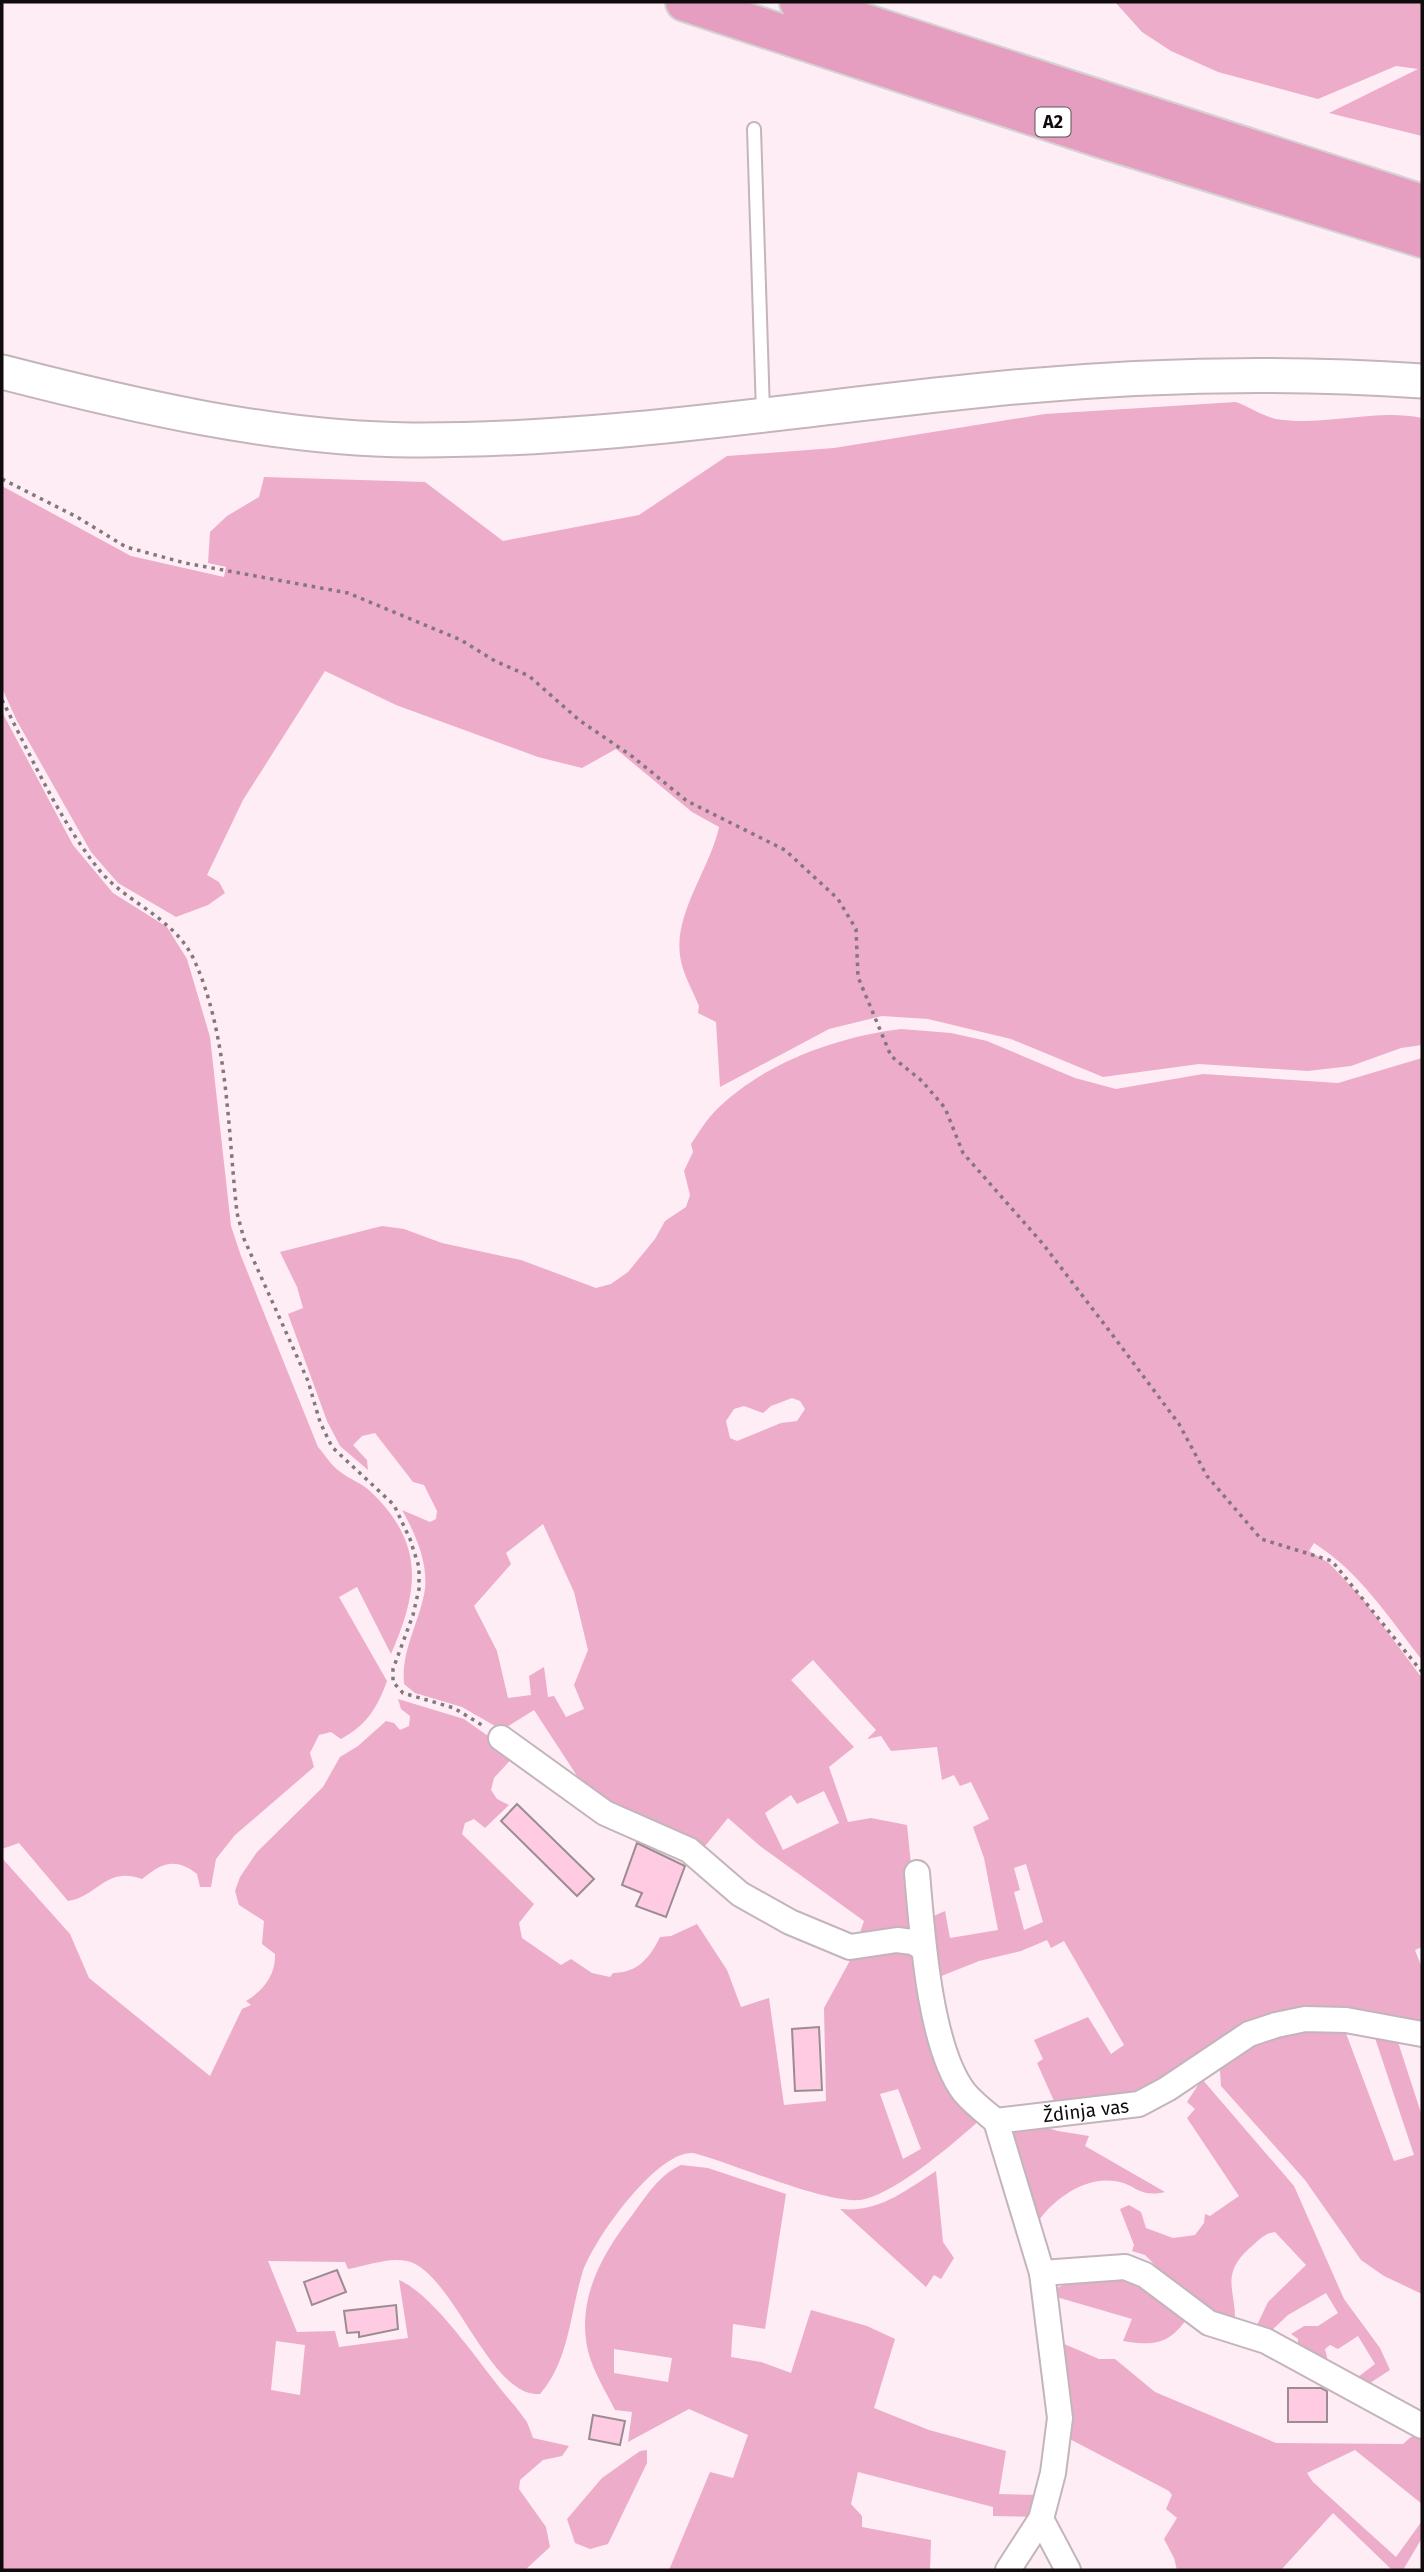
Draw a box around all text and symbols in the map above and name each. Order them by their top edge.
road number: A2 [1036,107,1070,136]
street label: Ždinja vas [1042,2094,1130,2127]

